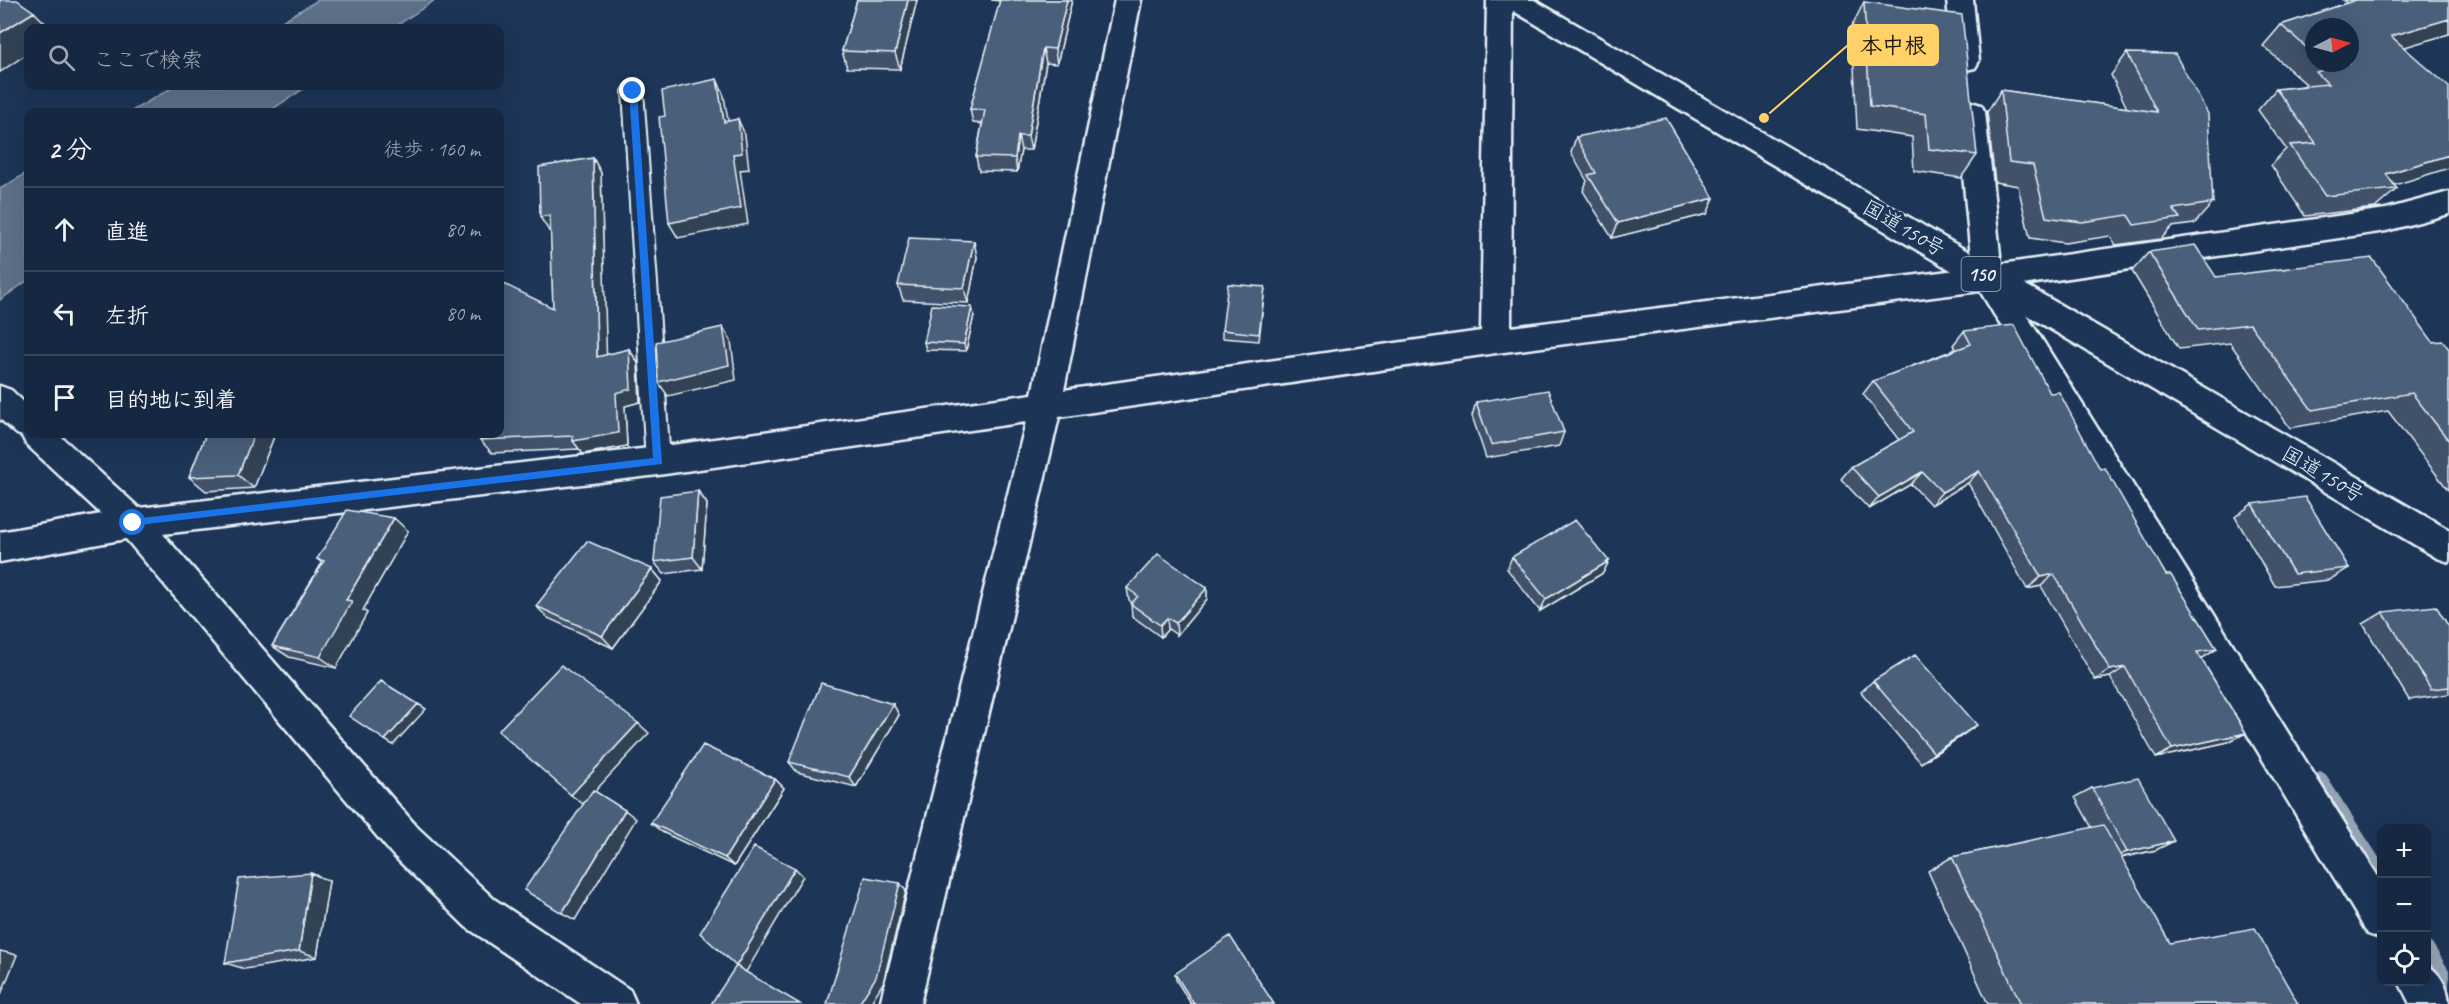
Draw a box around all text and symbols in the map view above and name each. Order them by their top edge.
north arrow [2305,18,2359,72]
search box [24,24,504,90]
callout: 本中根 [1848,25,1938,65]
text: 本中根 [1860,32,1927,60]
icon: search [45,41,78,74]
text: ここで検索 [93,46,203,74]
route end [619,77,645,103]
text: 2 分 [48,133,92,166]
text: 徒歩 · 160 m [384,137,480,162]
street label: 国道150号 [1858,194,1950,262]
icon: ahead [48,213,81,246]
text: 80 m [446,217,480,242]
text: 直進 [105,218,149,246]
road number: 150 [1962,257,2000,291]
icon: left [48,297,81,330]
text: 80 m [446,301,480,326]
text: 左折 [105,302,149,330]
icon: arrive [48,381,81,414]
text: 目的地に到着 [105,386,237,414]
street label: 国道150号 [2277,440,2369,508]
route start [119,509,145,535]
map controls [2377,824,2431,986]
button: + [2377,824,2431,878]
button: − [2377,878,2431,932]
button: locate [2377,932,2431,986]

